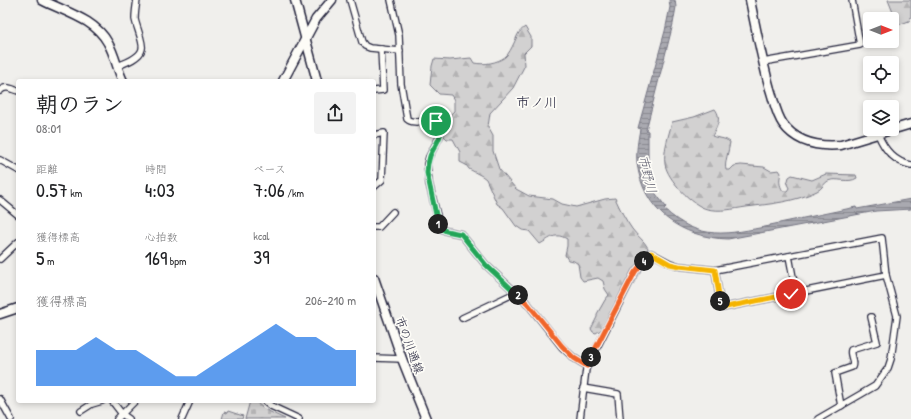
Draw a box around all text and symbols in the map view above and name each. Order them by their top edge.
north arrow [863,12,899,48]
map controls [863,12,899,136]
button: locate [863,56,899,92]
text: 朝のラン [36,89,124,119]
button: share [314,92,356,134]
district label: 市ノ川 [516,92,558,111]
button: layers [863,100,899,136]
pin [419,104,453,138]
icon: arrive [425,110,447,132]
text: 08:01 [36,119,61,137]
water label: 市野川 [635,153,661,195]
text: 距離 [36,162,58,176]
text: 時間 [145,162,167,176]
text: ペース [253,162,286,176]
text: 0.57 [36,176,68,203]
text: 4:03 [145,176,175,203]
text: 7:06 [253,176,285,203]
text: km [68,186,82,200]
text: /km [285,186,304,200]
pin: 1 [428,214,448,234]
text: 1 [436,217,440,231]
text: kcal [253,229,269,243]
text: 獲得標高 [36,230,80,244]
text: 心拍数 [145,230,178,244]
text: 39 [253,243,270,270]
text: 5 [36,244,44,271]
text: 169 [145,244,167,271]
pin: 4 [634,251,654,271]
text: m [44,254,54,268]
text: bpm [167,254,187,268]
text: 4 [642,254,646,268]
pin [774,277,808,311]
icon: check [780,283,802,305]
pin: 2 [508,285,528,305]
text: 2 [515,288,521,302]
text: 206–210 m [305,291,356,309]
pin: 5 [710,291,730,311]
text: 獲得標高 [36,292,88,310]
text: 5 [718,294,722,308]
street label: 市の川通線 [392,314,428,376]
pin: 3 [581,347,601,367]
text: 3 [589,350,593,364]

